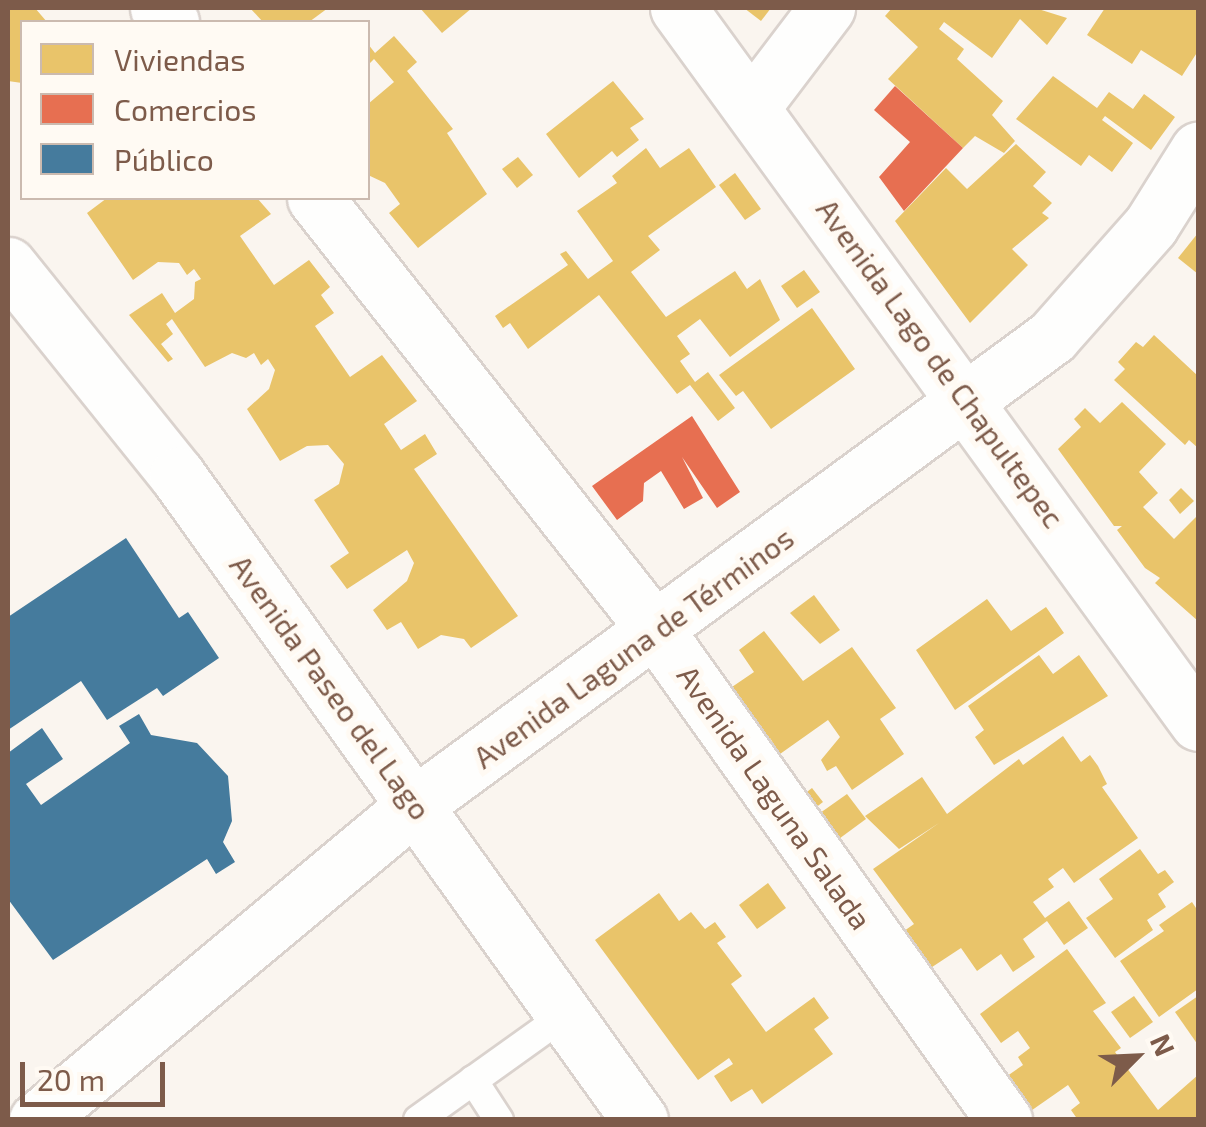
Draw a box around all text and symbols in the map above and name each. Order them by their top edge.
legend [20,20,370,200]
text: Viviendas [114,41,246,77]
text: Comercios [114,91,257,127]
text: Público [114,141,214,177]
street label: Avenida Lago de Chapultepec [810,192,1072,534]
street label: Avenida Laguna de Términos [466,519,800,775]
street label: Avenida Paseo del Lago [223,548,439,826]
street label: Avenida Laguna Salada [670,658,880,936]
north arrow [1086,1007,1186,1107]
text: N [1144,1029,1183,1061]
scale bar [25,1042,170,1104]
text: 20 m [37,1061,105,1097]

